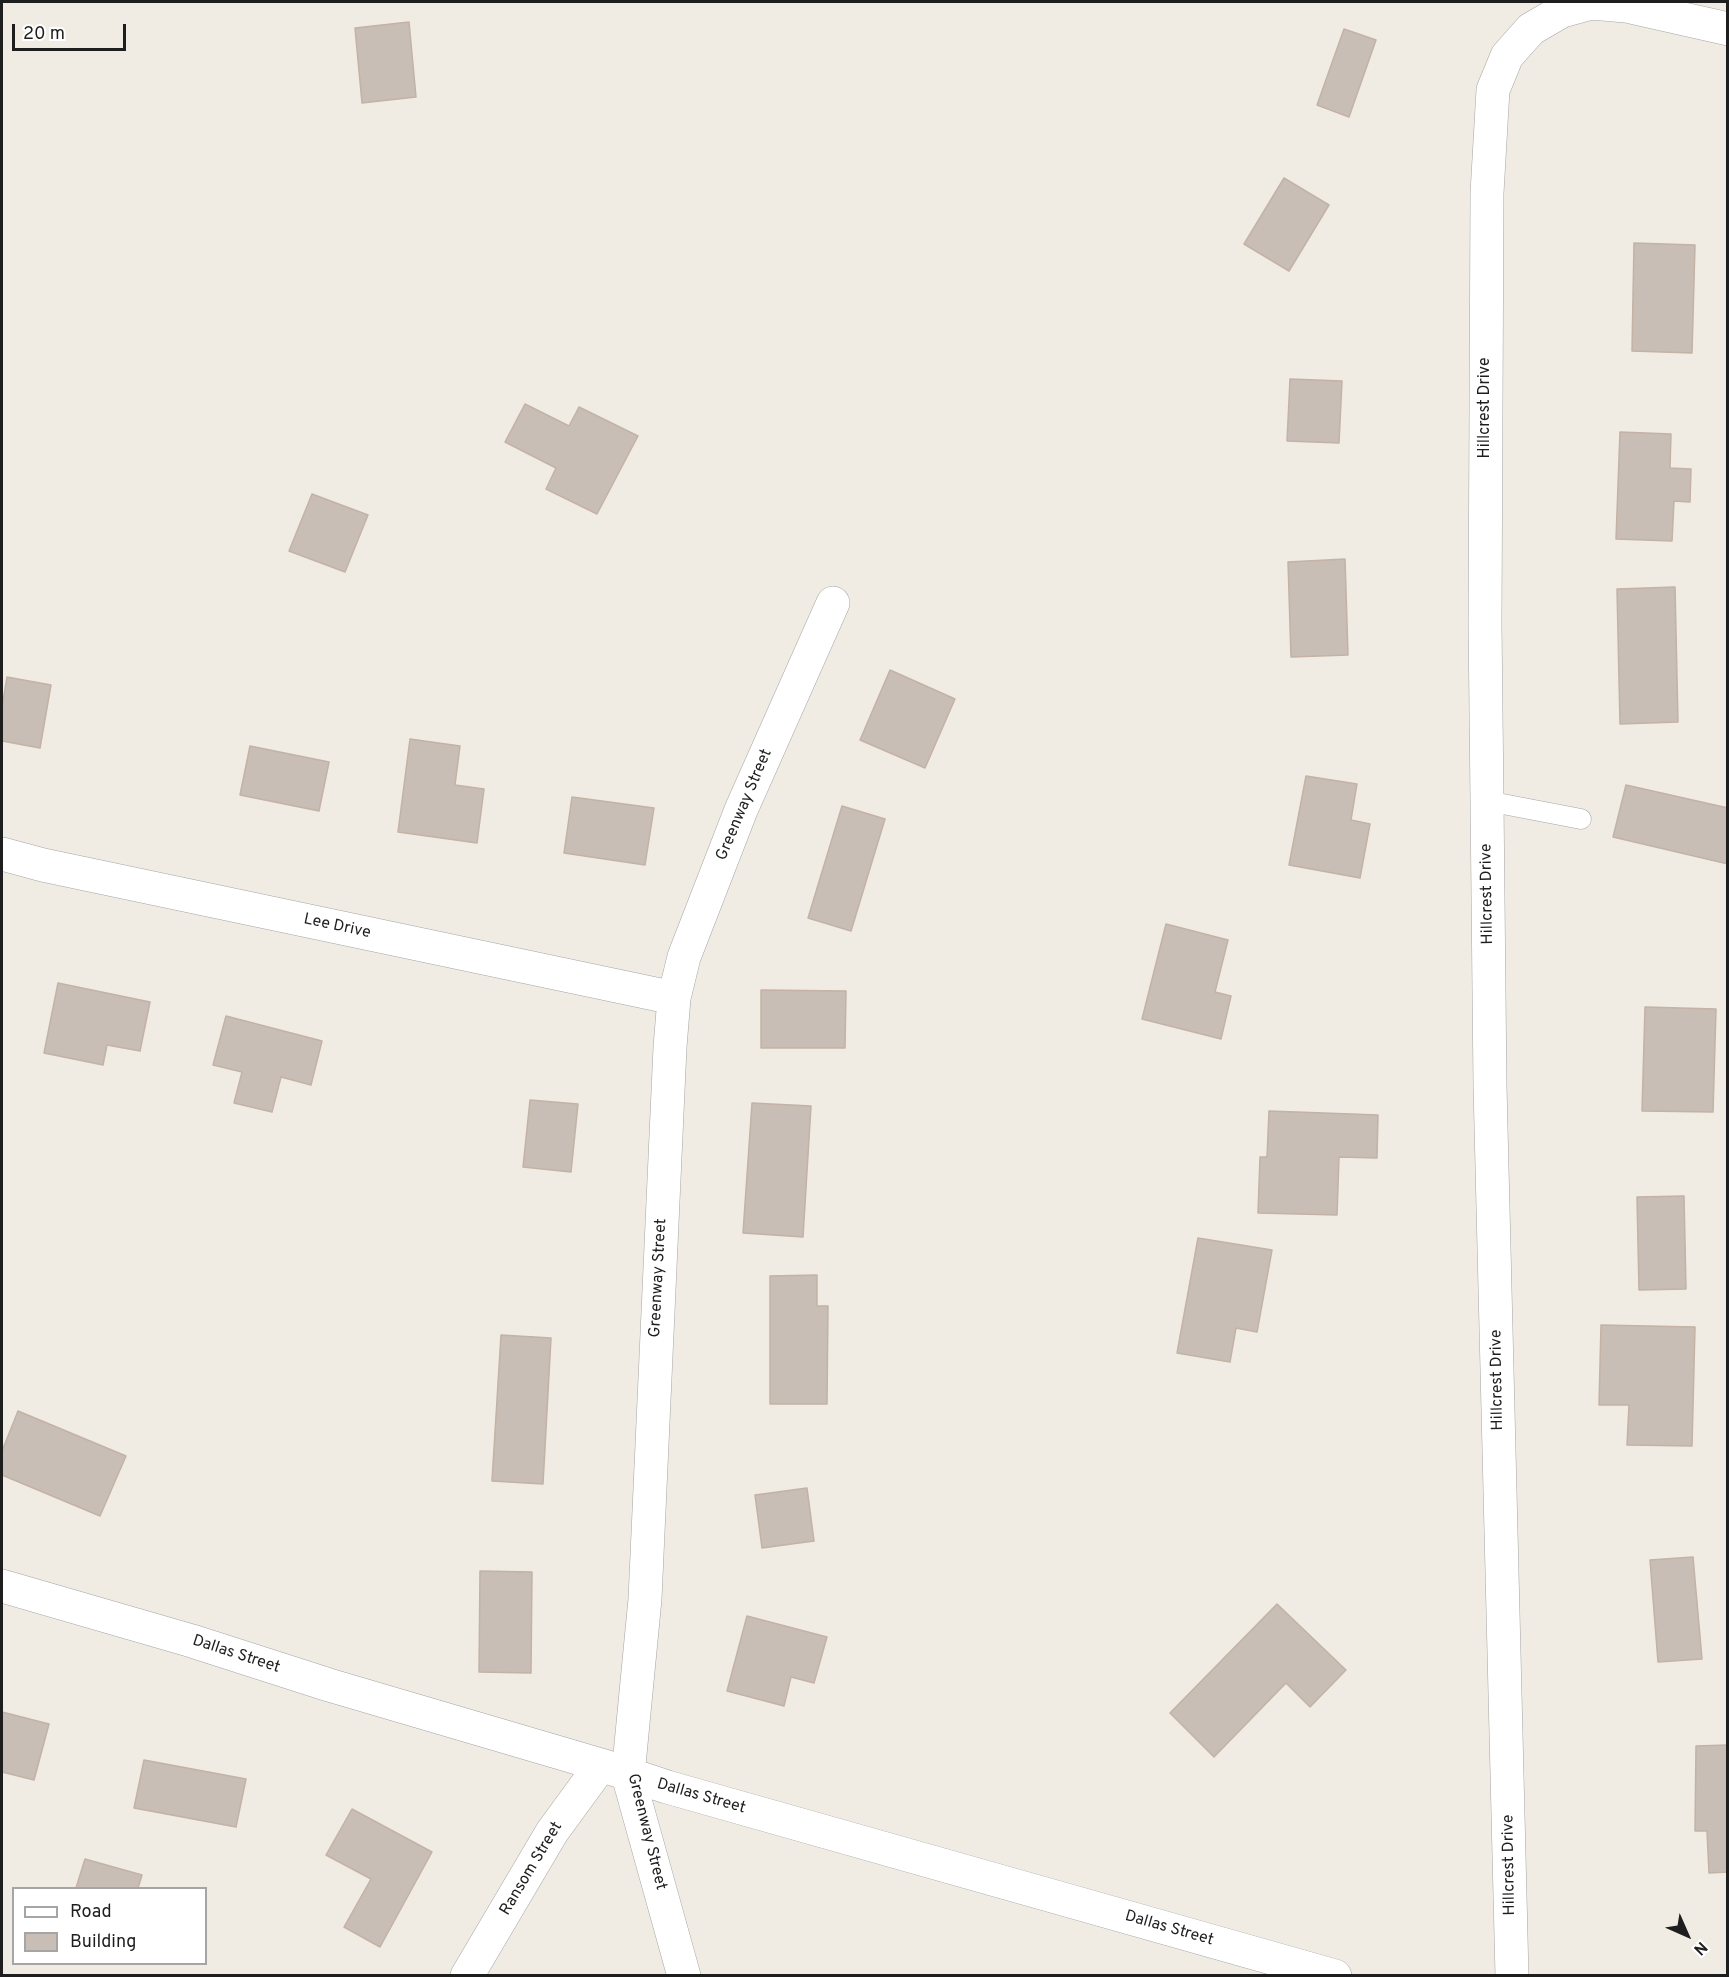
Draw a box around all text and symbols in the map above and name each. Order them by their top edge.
scale bar [15,12,129,50]
text: 20 m [23,23,65,46]
street label: Hillcrest Drive [1476,357,1496,459]
street label: Greenway Street [713,746,777,864]
street label: Hillcrest Drive [1478,843,1498,945]
street label: Lee Drive [302,911,372,943]
street label: Greenway Street [646,1218,672,1338]
street label: Hillcrest Drive [1488,1329,1508,1431]
street label: Dallas Street [190,1632,282,1678]
street label: Greenway Street [622,1772,670,1892]
street label: Dallas Street [655,1775,747,1819]
street label: Hillcrest Drive [1500,1814,1520,1916]
street label: Ransom Street [497,1819,567,1919]
legend [12,1887,207,1965]
text: Road [70,1901,112,1924]
north arrow [1657,1905,1717,1965]
street label: Dallas Street [1123,1907,1215,1951]
text: Building [70,1931,136,1954]
text: N [1689,1937,1711,1959]

